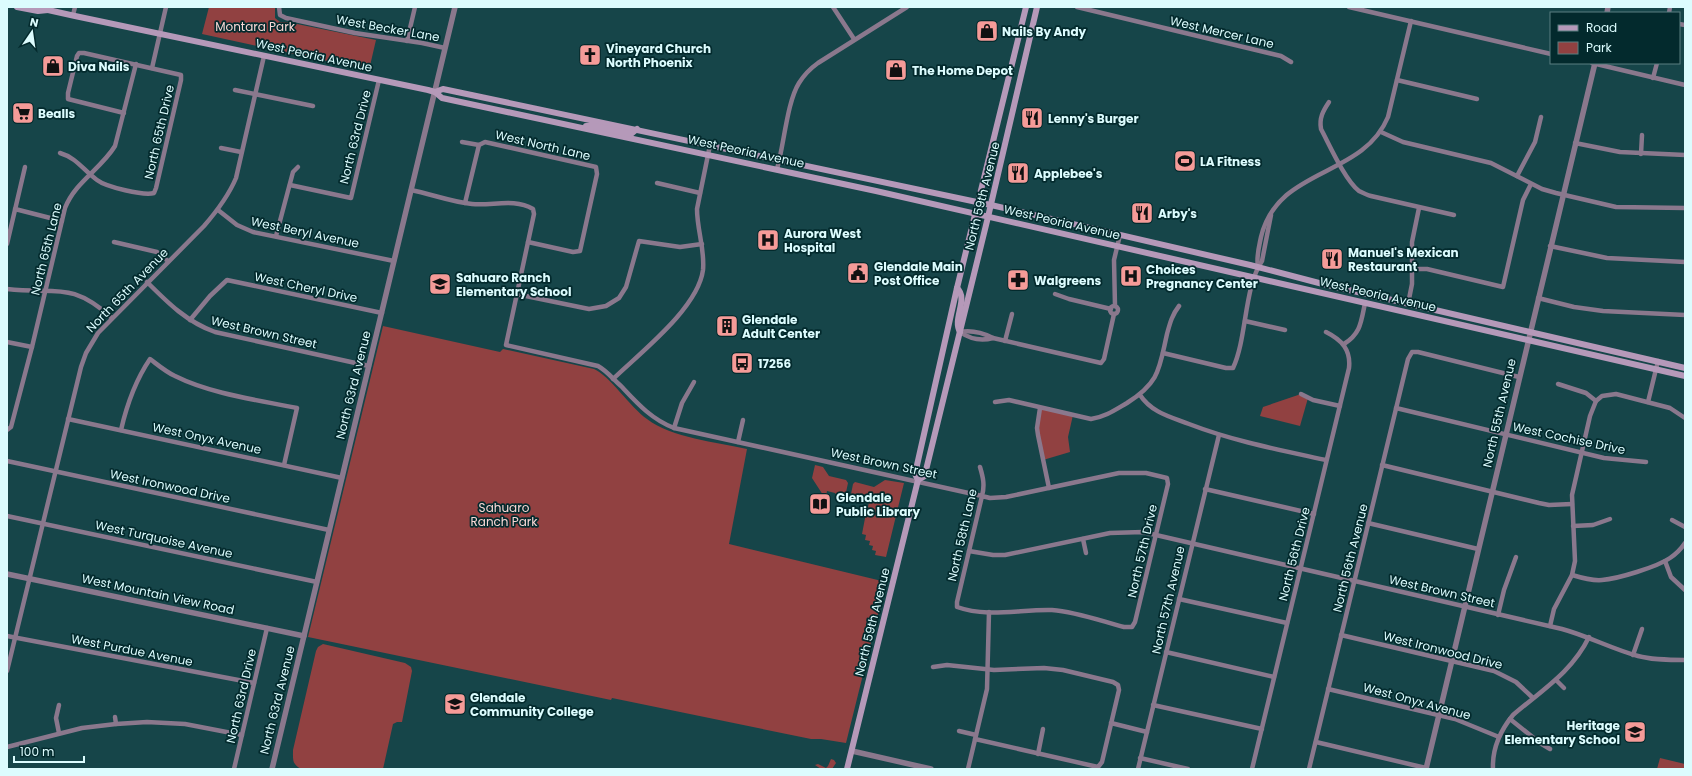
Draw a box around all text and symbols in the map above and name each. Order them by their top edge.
street label: West Becker Lane [335,11,441,45]
north arrow [12,12,52,52]
street label: West Mercer Lane [1168,12,1276,52]
legend [1550,12,1680,64]
text: N [28,14,40,31]
park label: Montara Park [215,18,296,35]
shop icon: Nails By Andy [974,18,1000,44]
text: Road [1586,19,1617,36]
place label: Nails By Andy [1002,23,1087,40]
street label: West Peoria Avenue [254,34,374,76]
text: Park [1586,39,1613,56]
place label: Vineyard Church North Phoenix [606,40,711,71]
church icon: Vineyard Church North Phoenix [577,42,603,68]
shop icon: Diva Nails [40,53,66,79]
shop icon: The Home Depot [883,57,909,83]
place label: Diva Nails [68,58,130,75]
place label: The Home Depot [912,62,1013,79]
street label: North 65th Drive [140,83,178,181]
street label: North 63rd Drive [335,88,375,186]
supermarket icon: Bealls [10,100,36,126]
place label: Bealls [38,105,76,122]
restaurant icon: Lenny's Burger [1019,105,1045,131]
place label: Lenny's Burger [1048,110,1139,127]
street label: West North Lane [494,126,592,164]
street label: West Peoria Avenue [686,130,806,172]
street label: North 59th Avenue [960,140,1004,252]
sports icon: LA Fitness [1172,148,1198,174]
place label: LA Fitness [1200,153,1261,170]
restaurant icon: Applebee's [1005,160,1031,186]
place label: Applebee's [1034,165,1103,182]
street label: West Peoria Avenue [1002,200,1122,244]
restaurant icon: Arby's [1129,200,1155,226]
street label: North 65th Lane [26,201,66,297]
place label: Arby's [1158,205,1197,222]
street label: West Beryl Avenue [249,212,361,252]
place label: Aurora West Hospital [784,225,861,256]
hospital icon: Aurora West Hospital [755,227,781,253]
street label: North 65th Avenue [82,244,172,336]
place label: Manuel's Mexican Restaurant [1348,244,1459,275]
restaurant icon: Manuel's Mexican Restaurant [1319,246,1345,272]
place label: Glendale Main Post Office [874,258,963,289]
public building icon: Glendale Main Post Office [845,260,871,286]
place label: Choices Pregnancy Center [1146,261,1258,292]
hospital icon: Choices Pregnancy Center [1118,263,1144,289]
pharmacy icon: Walgreens [1005,267,1031,293]
street label: West Cheryl Drive [253,268,359,306]
place label: Sahuaro Ranch Elementary School [456,269,571,300]
school or university icon: Sahuaro Ranch Elementary School [427,271,453,297]
place label: Walgreens [1034,272,1101,289]
street label: West Peoria Avenue [1318,272,1438,316]
place label: Glendale Adult Center [742,311,820,342]
street label: West Brown Street [209,312,319,352]
building icon: Glendale Adult Center [714,313,740,339]
street label: North 63rd Avenue [331,329,375,441]
bus stop icon: 17256 [729,350,755,376]
place label: 17256 [758,355,792,372]
street label: North 55th Avenue [1478,357,1520,469]
street label: West Onyx Avenue [151,418,263,458]
street label: West Cochise Drive [1511,418,1627,458]
street label: West Brown Street [829,443,939,483]
street label: West Ironwood Drive [108,465,232,507]
street label: North 58th Lane [943,487,981,583]
place label: Glendale Public Library [836,489,920,520]
library icon: Glendale Public Library [807,491,833,517]
park label: Sahuaro Ranch Park [471,499,538,530]
street label: North 56th Avenue [1328,502,1372,614]
street label: North 57th Drive [1123,503,1161,599]
street label: North 56th Drive [1274,505,1314,603]
street label: West Turquoise Avenue [94,516,234,562]
street label: North 57th Avenue [1147,544,1189,656]
street label: North 59th Avenue [850,566,894,678]
street label: West Mountain View Road [80,570,236,618]
street label: West Brown Street [1387,571,1497,611]
street label: West Ironwood Drive [1382,627,1504,673]
street label: West Purdue Avenue [70,630,194,670]
street label: North 63rd Avenue [255,644,299,756]
street label: North 63rd Drive [222,647,260,745]
street label: West Onyx Avenue [1361,678,1473,724]
place label: Glendale Community College [470,689,594,720]
school or university icon: Glendale Community College [442,691,468,717]
place label: Heritage Elementary School [1505,717,1621,748]
school or university icon: Heritage Elementary School [1622,719,1648,745]
scale bar [14,738,84,764]
text: 100 m [20,743,54,760]

